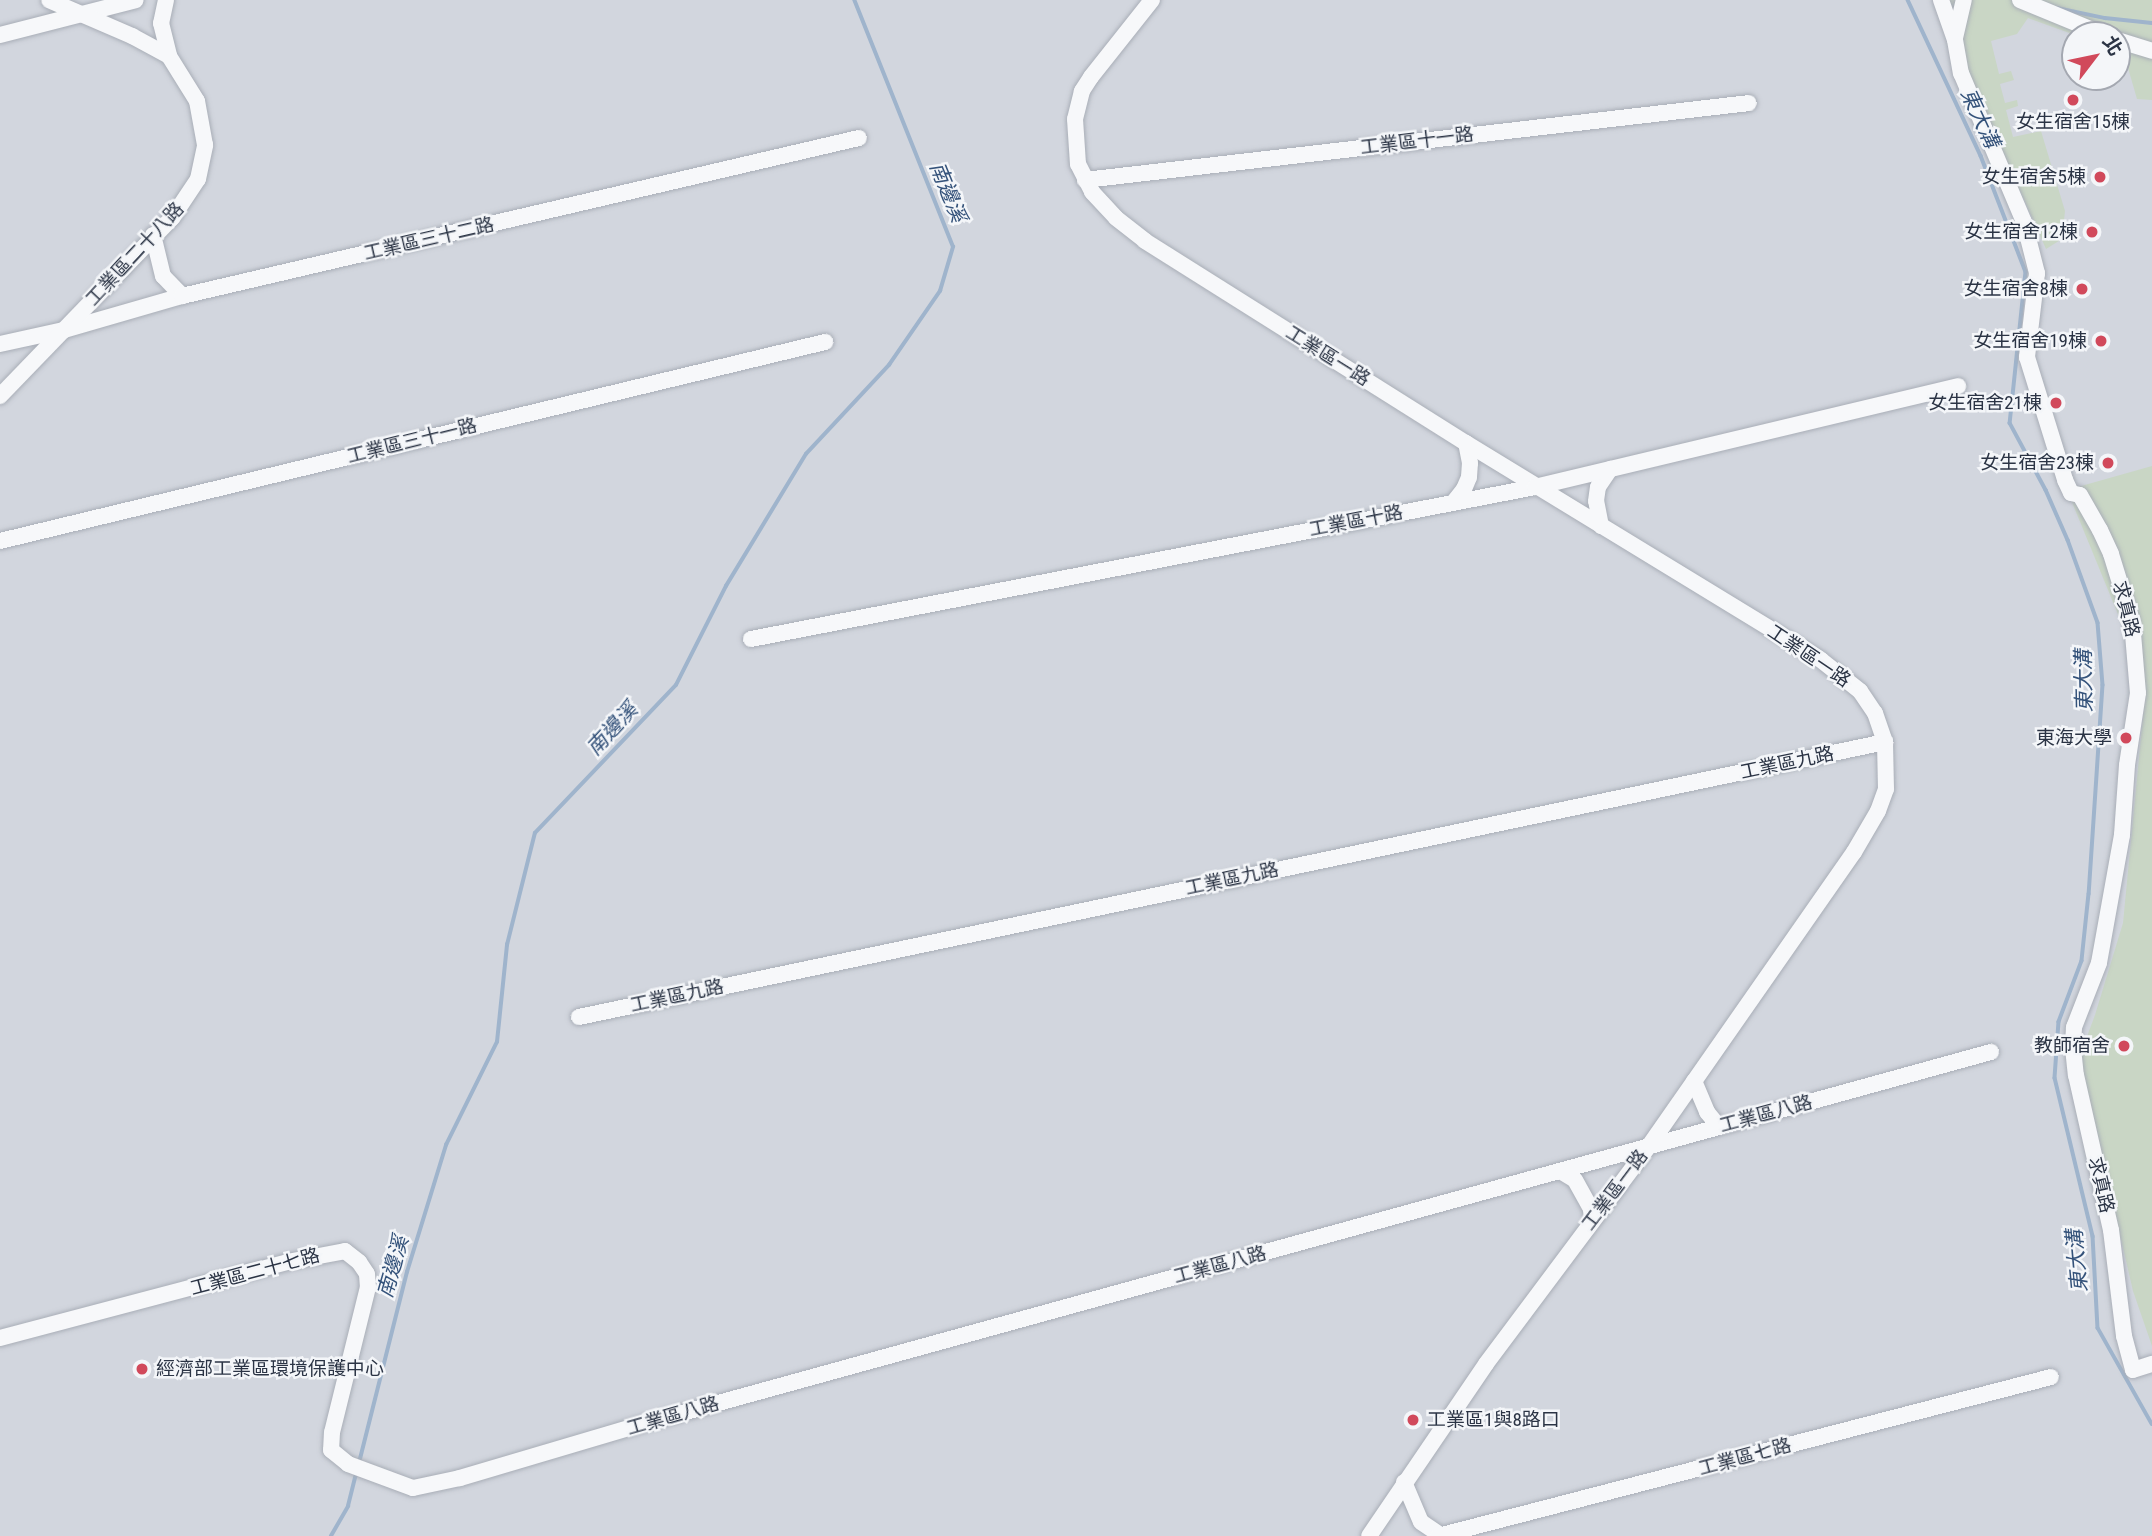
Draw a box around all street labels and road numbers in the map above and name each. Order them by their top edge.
street label: 工業區十一路 [1359,123,1475,159]
street label: 工業區二十八路 [81,198,189,310]
street label: 工業區三十二路 [362,213,496,265]
street label: 工業區一路 [1282,321,1374,391]
street label: 工業區三十一路 [345,414,479,468]
street label: 工業區十路 [1307,501,1405,541]
street label: 求真路 [2108,579,2144,639]
street label: 工業區一路 [1763,620,1855,692]
street label: 工業區九路 [1738,742,1836,784]
street label: 工業區九路 [1183,858,1281,900]
street label: 工業區九路 [628,975,726,1017]
street label: 工業區八路 [1717,1091,1815,1137]
street label: 工業區一路 [1577,1145,1653,1235]
street label: 求真路 [2083,1155,2119,1215]
street label: 工業區八路 [1171,1242,1269,1288]
street label: 工業區二十七路 [188,1244,322,1300]
street label: 工業區八路 [624,1392,722,1440]
street label: 工業區七路 [1696,1434,1794,1480]

